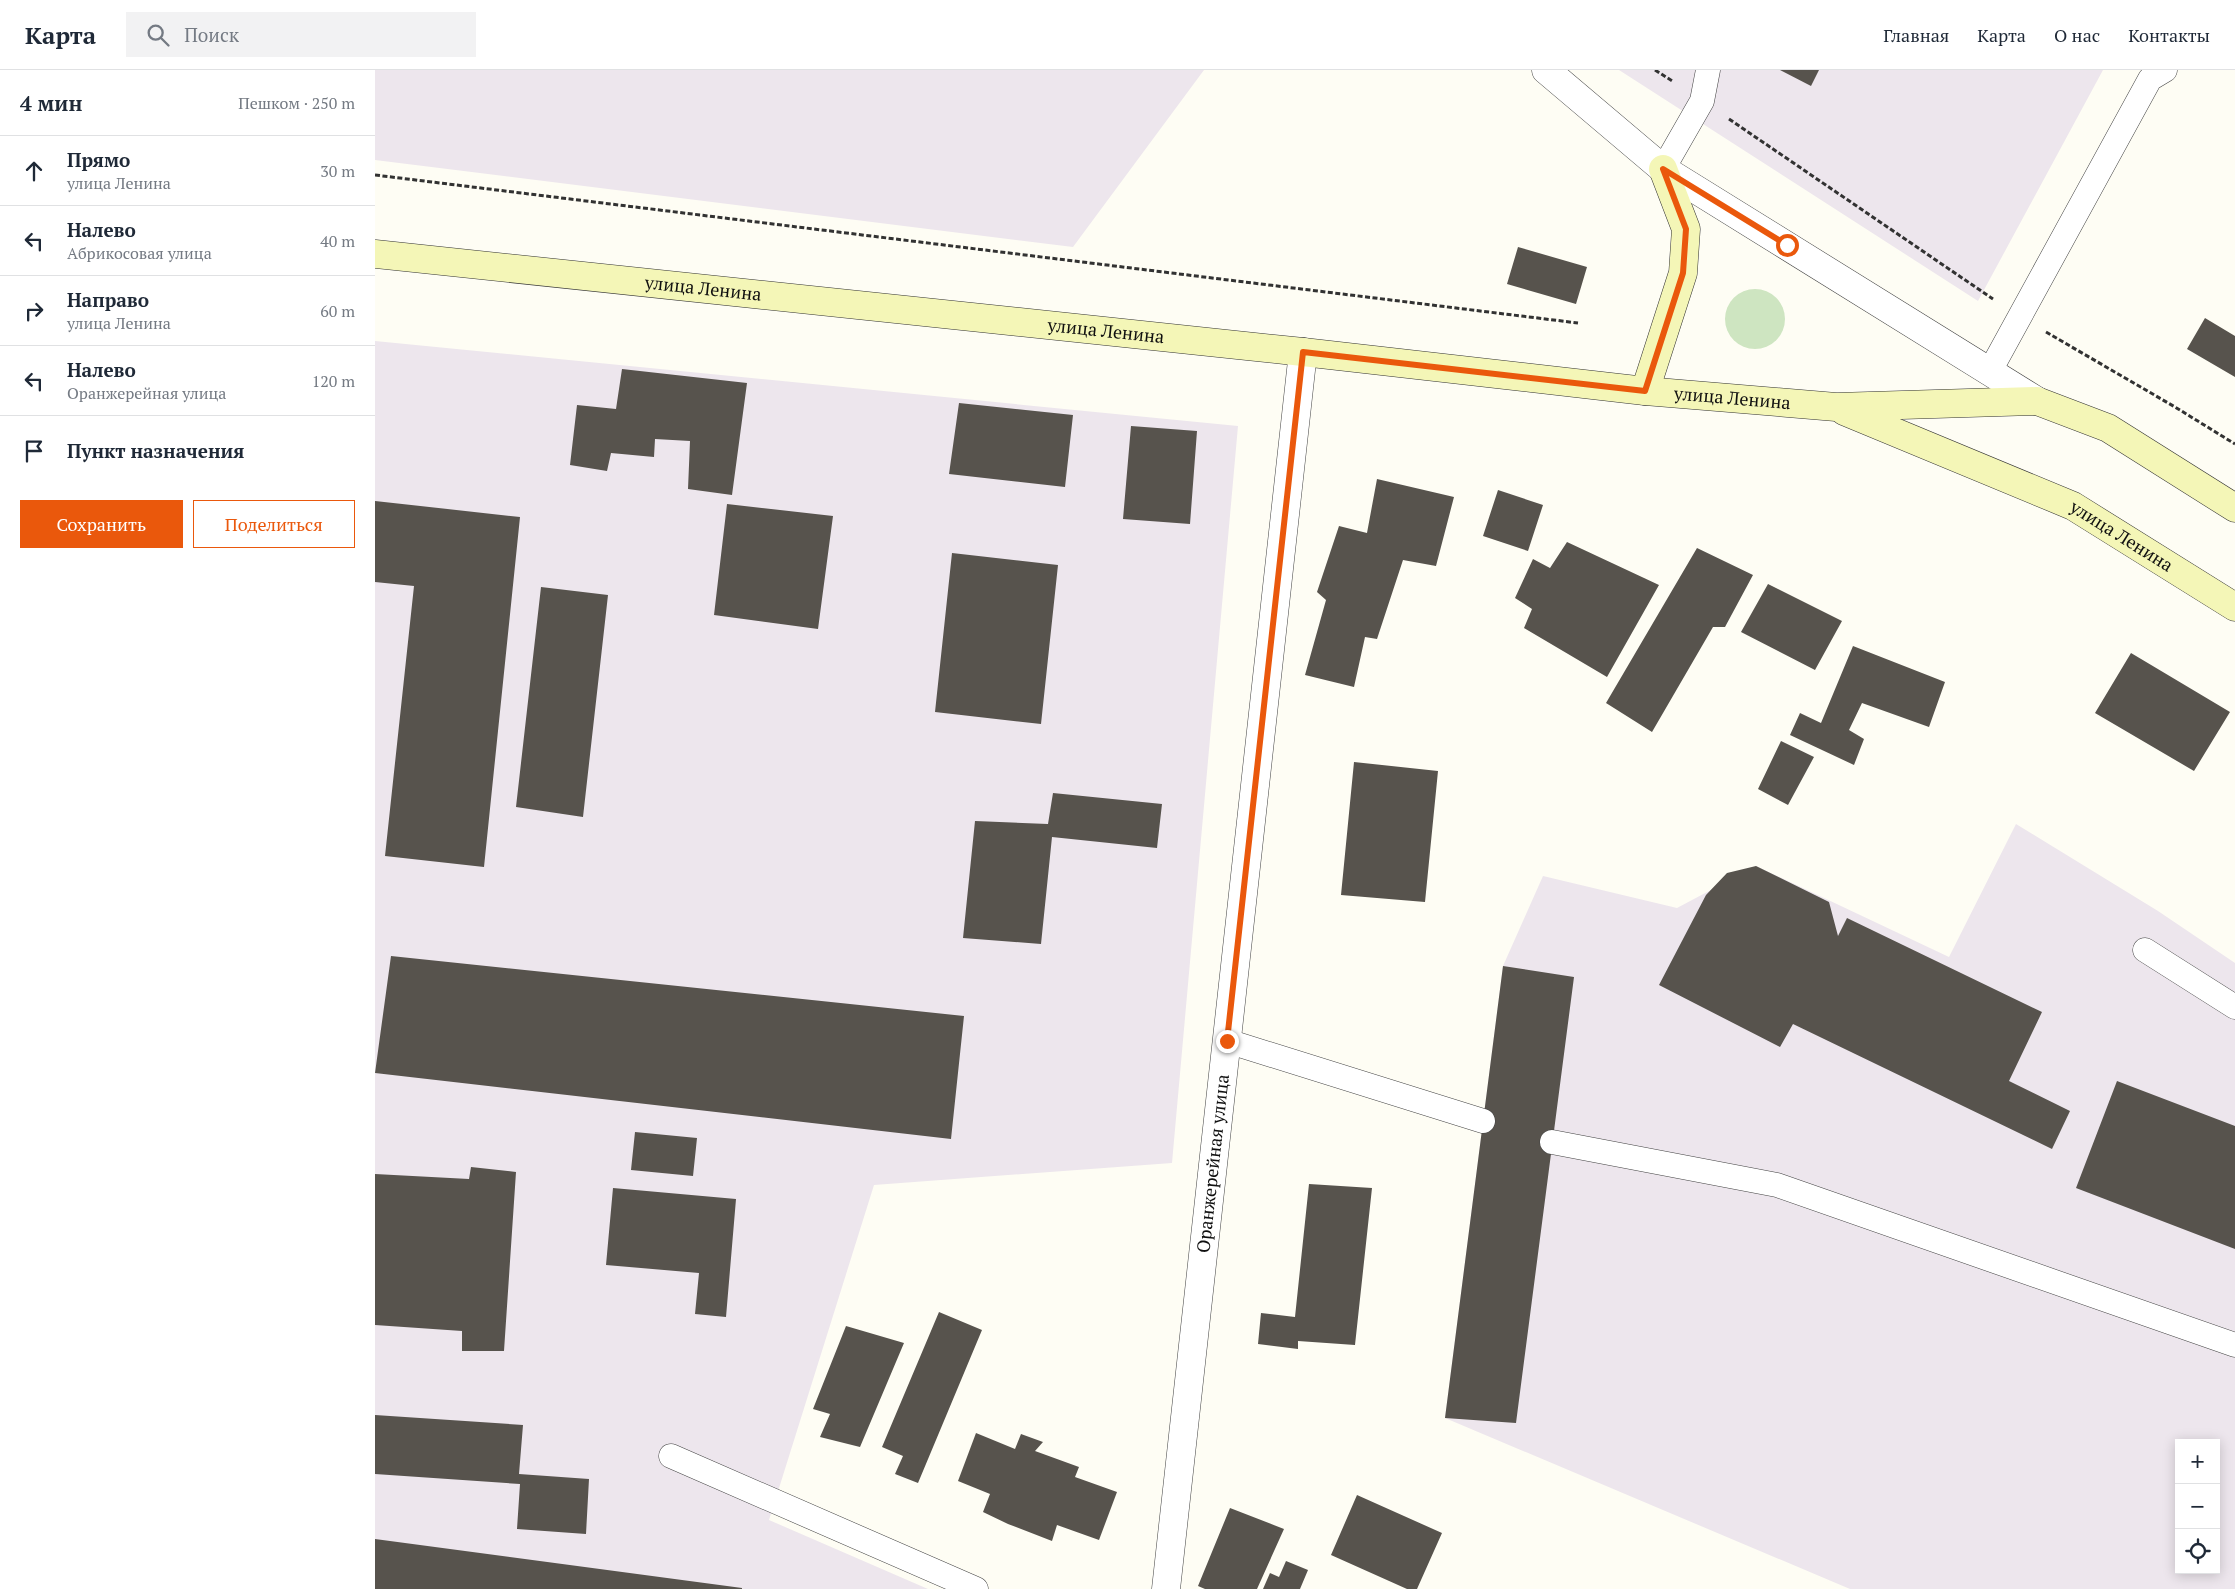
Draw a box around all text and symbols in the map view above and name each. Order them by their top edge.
search box [126,12,476,57]
text: Карта [25,19,96,51]
icon: search [144,21,172,49]
text: Поиск [184,22,239,47]
text: Главная [1883,23,1949,47]
text: Карта [1977,23,2026,47]
text: О нас [2054,23,2100,47]
text: Контакты [2128,23,2210,47]
text: 4 мин [20,89,82,117]
text: Пешком · 250 m [238,92,355,114]
text: Прямо [67,147,130,172]
icon: ahead [20,157,48,185]
text: 30 m [320,160,355,182]
text: улица Ленина [67,172,171,194]
text: Налево [67,217,136,242]
icon: left [20,227,48,255]
text: 40 m [320,230,355,252]
route start [1776,234,1799,257]
text: Абрикосовая улица [67,242,212,264]
street label: улица Ленина [643,269,763,306]
text: Направо [67,287,149,312]
icon: right [20,297,48,325]
text: 60 m [320,300,355,322]
text: улица Ленина [67,312,171,334]
street label: улица Ленина [1046,312,1166,348]
text: Налево [67,357,136,382]
icon: left [20,367,48,395]
text: 120 m [312,370,355,392]
street label: улица Ленина [1672,380,1792,414]
text: Оранжерейная улица [67,382,226,404]
icon: arrive [20,437,48,465]
text: Пункт назначения [67,438,244,463]
street label: улица Ленина [2065,494,2178,576]
button: Сохранить [20,500,183,548]
button: Поделиться [193,500,355,548]
route end [1216,1030,1239,1053]
street label: Оранжерейная улица [1190,1073,1234,1254]
map controls [2175,1439,2220,1574]
button: + [2175,1439,2220,1484]
button: − [2175,1484,2220,1529]
button: locate [2175,1529,2220,1574]

